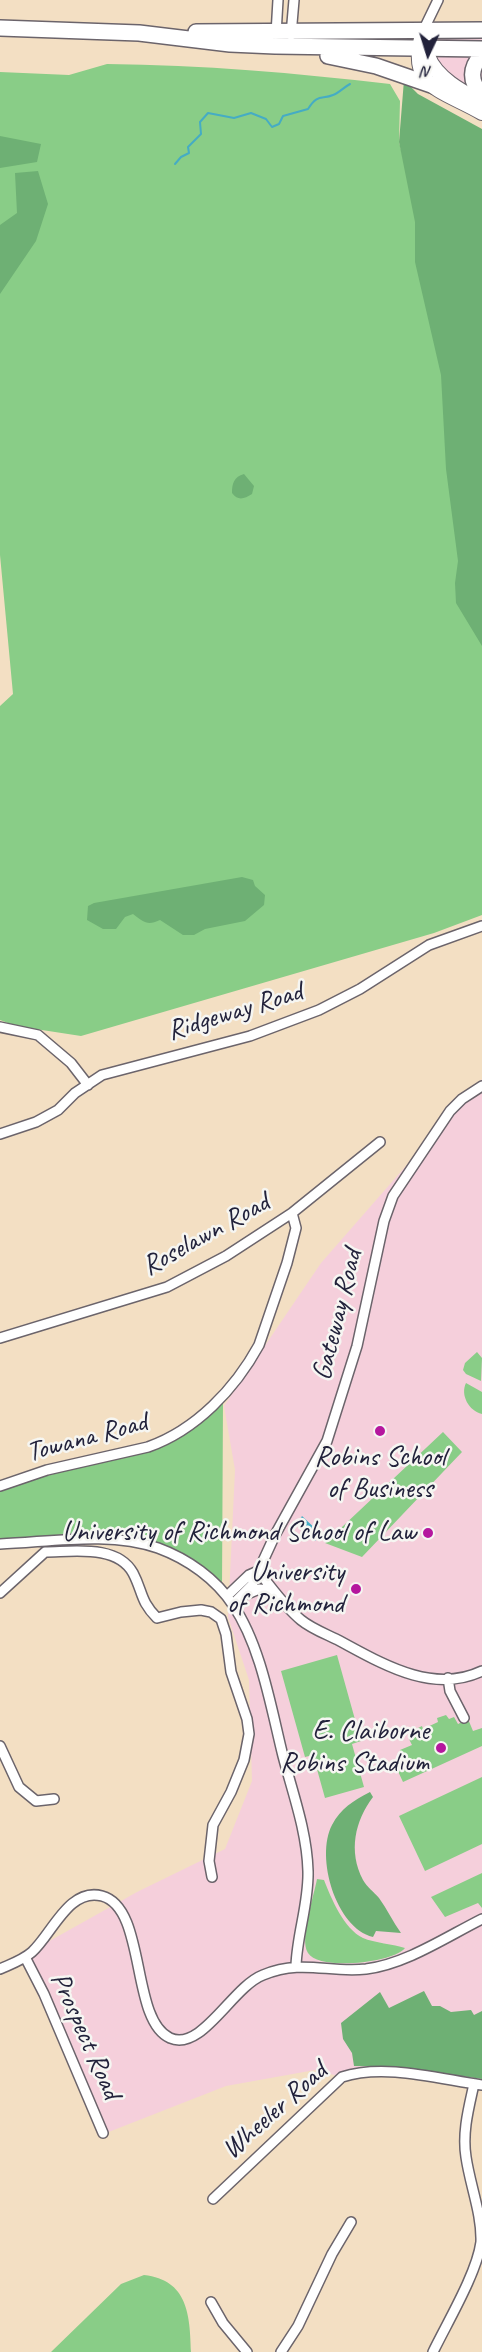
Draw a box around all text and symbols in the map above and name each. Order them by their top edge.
north arrow [398,24,458,84]
text: N [421,62,432,82]
street label: Ridgeway Road [163,976,307,1048]
street label: Roselawn Road [137,1186,275,1284]
street label: Gateway Road [306,1246,370,1384]
street label: Towana Road [23,1406,151,1470]
marker: Robins School of Business [373,1424,387,1438]
place label: Robins School of Business [314,1441,446,1507]
place label: University of Richmond School of Law [62,1516,416,1550]
marker: University of Richmond School of Law [421,1526,435,1540]
place label: University of Richmond [227,1556,344,1622]
marker: University of Richmond [349,1582,363,1596]
place label: E. Claiborne Robins Stadium [280,1715,429,1781]
marker: E. Claiborne Robins Stadium [434,1741,448,1755]
street label: Prospect Road [42,1967,128,2105]
street label: Wheeler Road [216,2055,334,2167]

